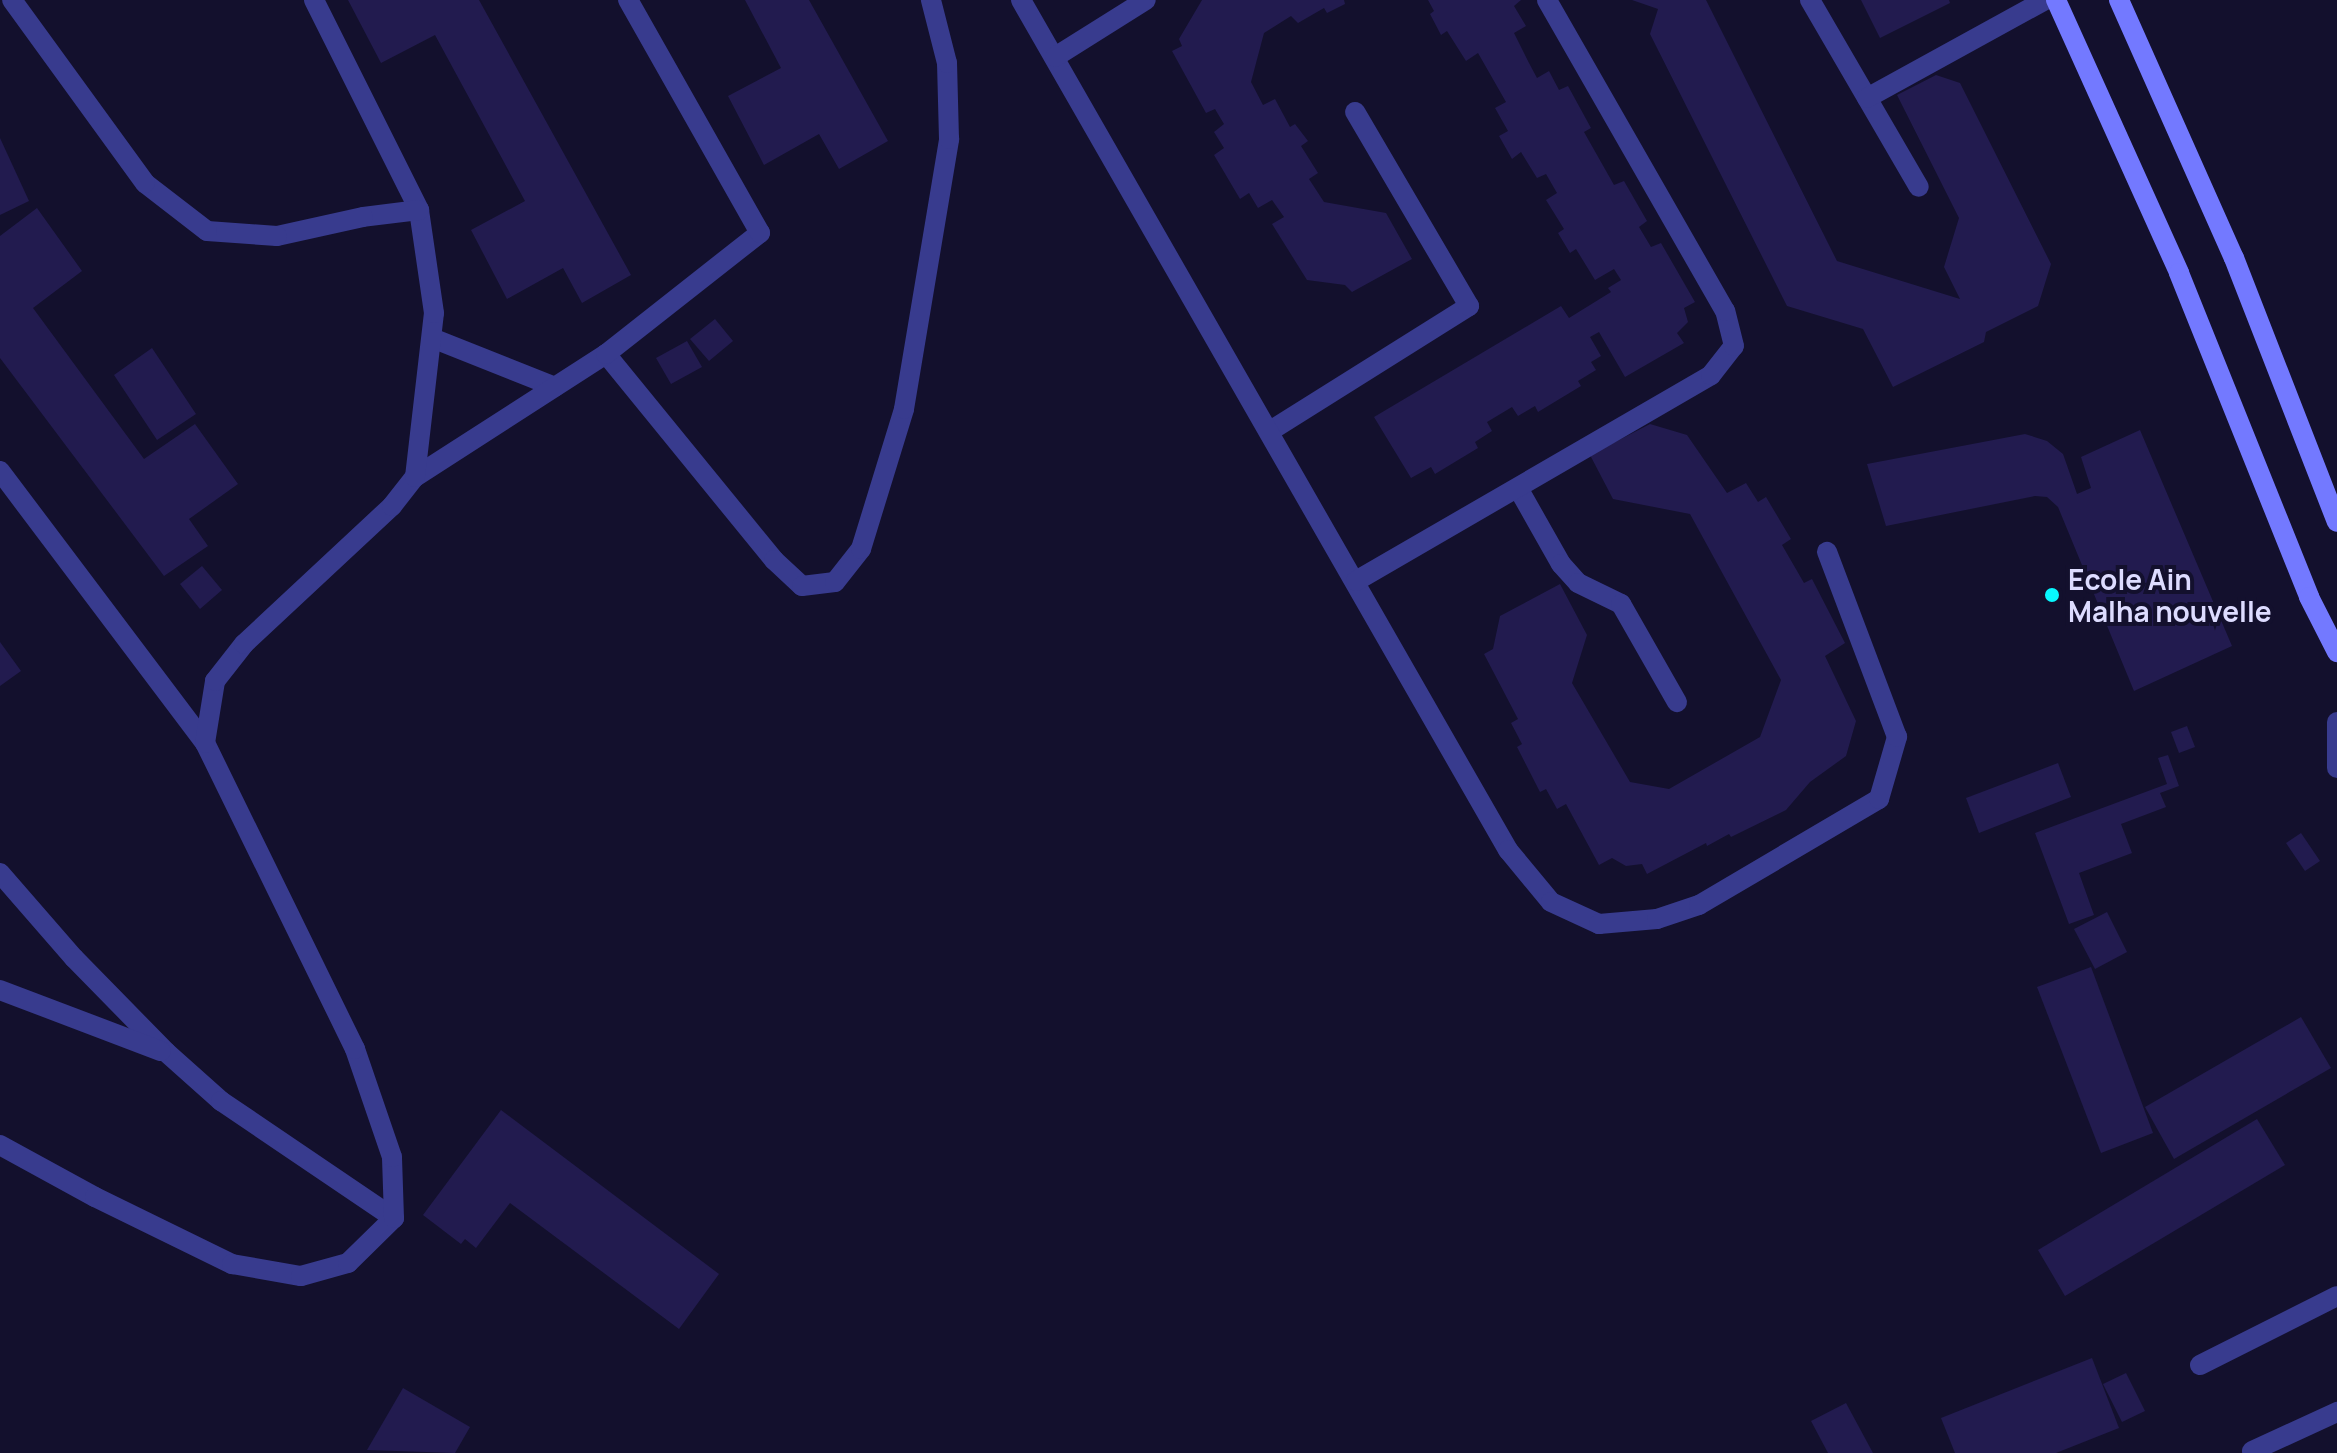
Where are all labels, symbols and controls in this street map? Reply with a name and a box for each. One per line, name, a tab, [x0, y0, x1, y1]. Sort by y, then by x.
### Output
place label: Ecole Ain Malha nouvelle	[2068, 562, 2272, 628]
marker: Ecole Ain Malha nouvelle	[2043, 586, 2061, 604]

